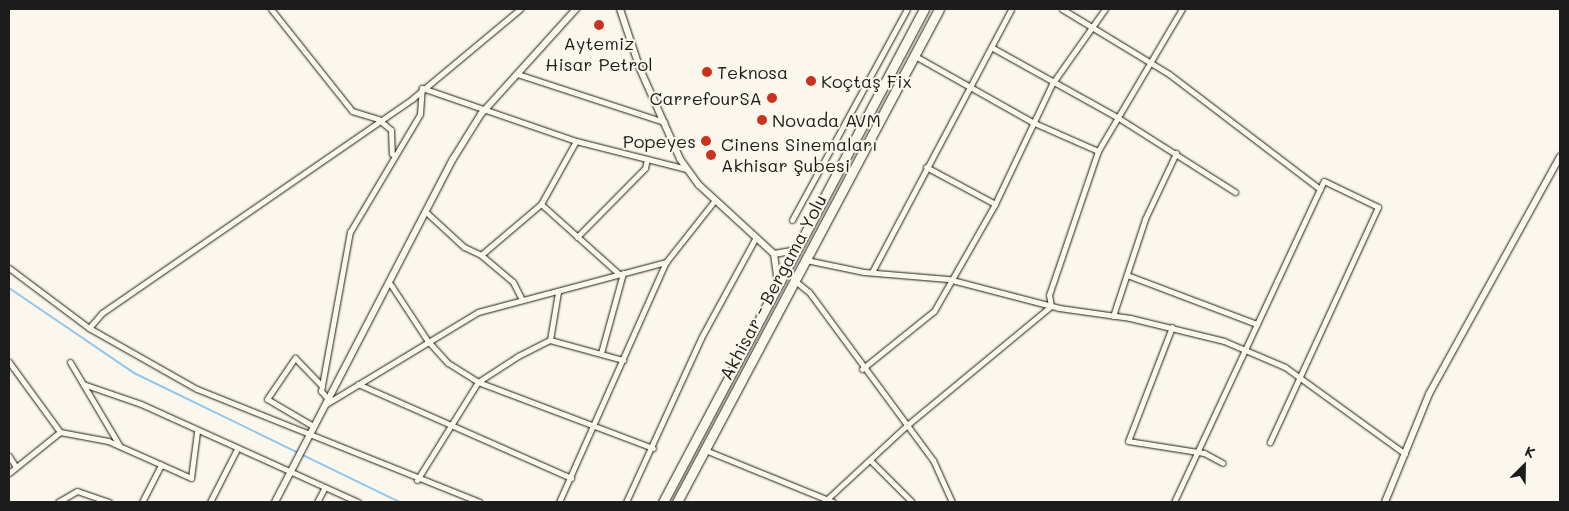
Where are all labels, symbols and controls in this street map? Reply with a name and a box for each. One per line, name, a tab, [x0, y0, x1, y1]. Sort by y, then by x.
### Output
marker: Aytemiz Hisar Petrol	[593, 19, 605, 31]
place label: Aytemiz Hisar Petrol	[545, 33, 653, 76]
place label: Teknosa	[717, 61, 788, 83]
marker: Teknosa	[701, 66, 713, 78]
place label: Koçtaş Fix	[821, 70, 912, 92]
marker: Koçtaş Fix	[805, 75, 817, 87]
place label: CarrefourSA	[650, 87, 762, 109]
marker: CarrefourSA	[766, 92, 778, 104]
place label: Novada AVM	[772, 109, 881, 131]
marker: Novada AVM	[756, 114, 768, 126]
place label: Popeyes	[623, 130, 696, 152]
place label: Cinens Sinemaları Akhisar Şubesi	[721, 134, 878, 176]
marker: Popeyes	[700, 135, 712, 147]
marker: Cinens Sinemaları Akhisar Şubesi	[705, 149, 717, 161]
street label: Akhisar - Bergama Yolu	[715, 191, 831, 383]
north arrow	[1499, 441, 1549, 491]
text: K	[1522, 441, 1538, 462]

